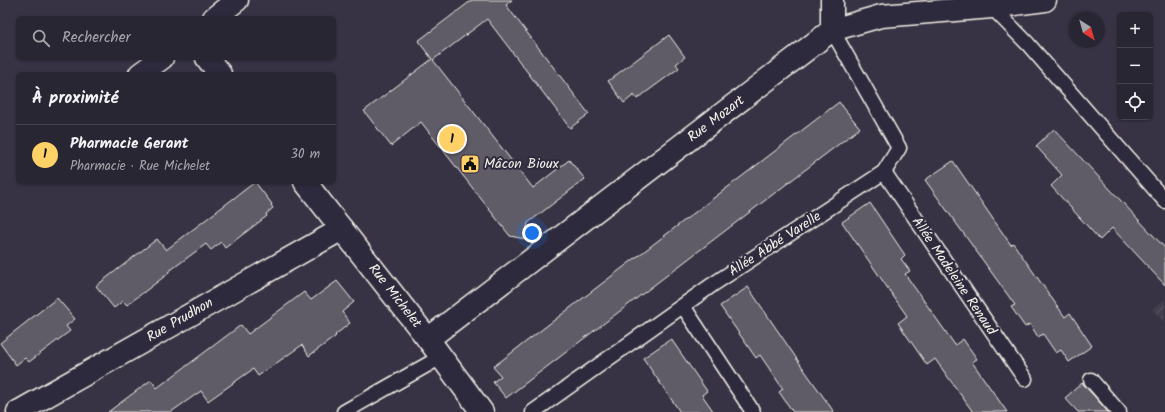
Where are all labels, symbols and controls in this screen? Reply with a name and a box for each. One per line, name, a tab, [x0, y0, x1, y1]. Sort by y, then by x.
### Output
north arrow	[1069, 12, 1105, 48]
map controls	[1117, 12, 1153, 120]
button: +	[1117, 12, 1153, 48]
search box	[16, 16, 336, 60]
text: Rechercher	[62, 26, 130, 50]
icon: search	[30, 27, 52, 49]
button: −	[1117, 48, 1153, 84]
button: locate	[1117, 84, 1153, 120]
text: À proximité	[32, 85, 119, 112]
street label: Rue Mozart	[683, 90, 750, 148]
pin: 1	[439, 124, 465, 154]
text: Pharmacie Gerant	[70, 132, 188, 156]
text: 1	[43, 144, 47, 165]
text: 30 m	[291, 144, 320, 165]
public building icon: Mâcon Bioux	[459, 153, 481, 175]
place label: Mâcon Bioux	[484, 153, 560, 175]
text: Pharmacie · Rue Michelet	[70, 156, 210, 177]
street label: Allée Abbé Varelle	[724, 205, 826, 282]
street label: Allée Madeleine Renaud	[906, 212, 1003, 341]
your location	[522, 223, 542, 243]
street label: Rue Michelet	[363, 259, 428, 333]
street label: Rue Prudhon	[142, 292, 218, 348]

